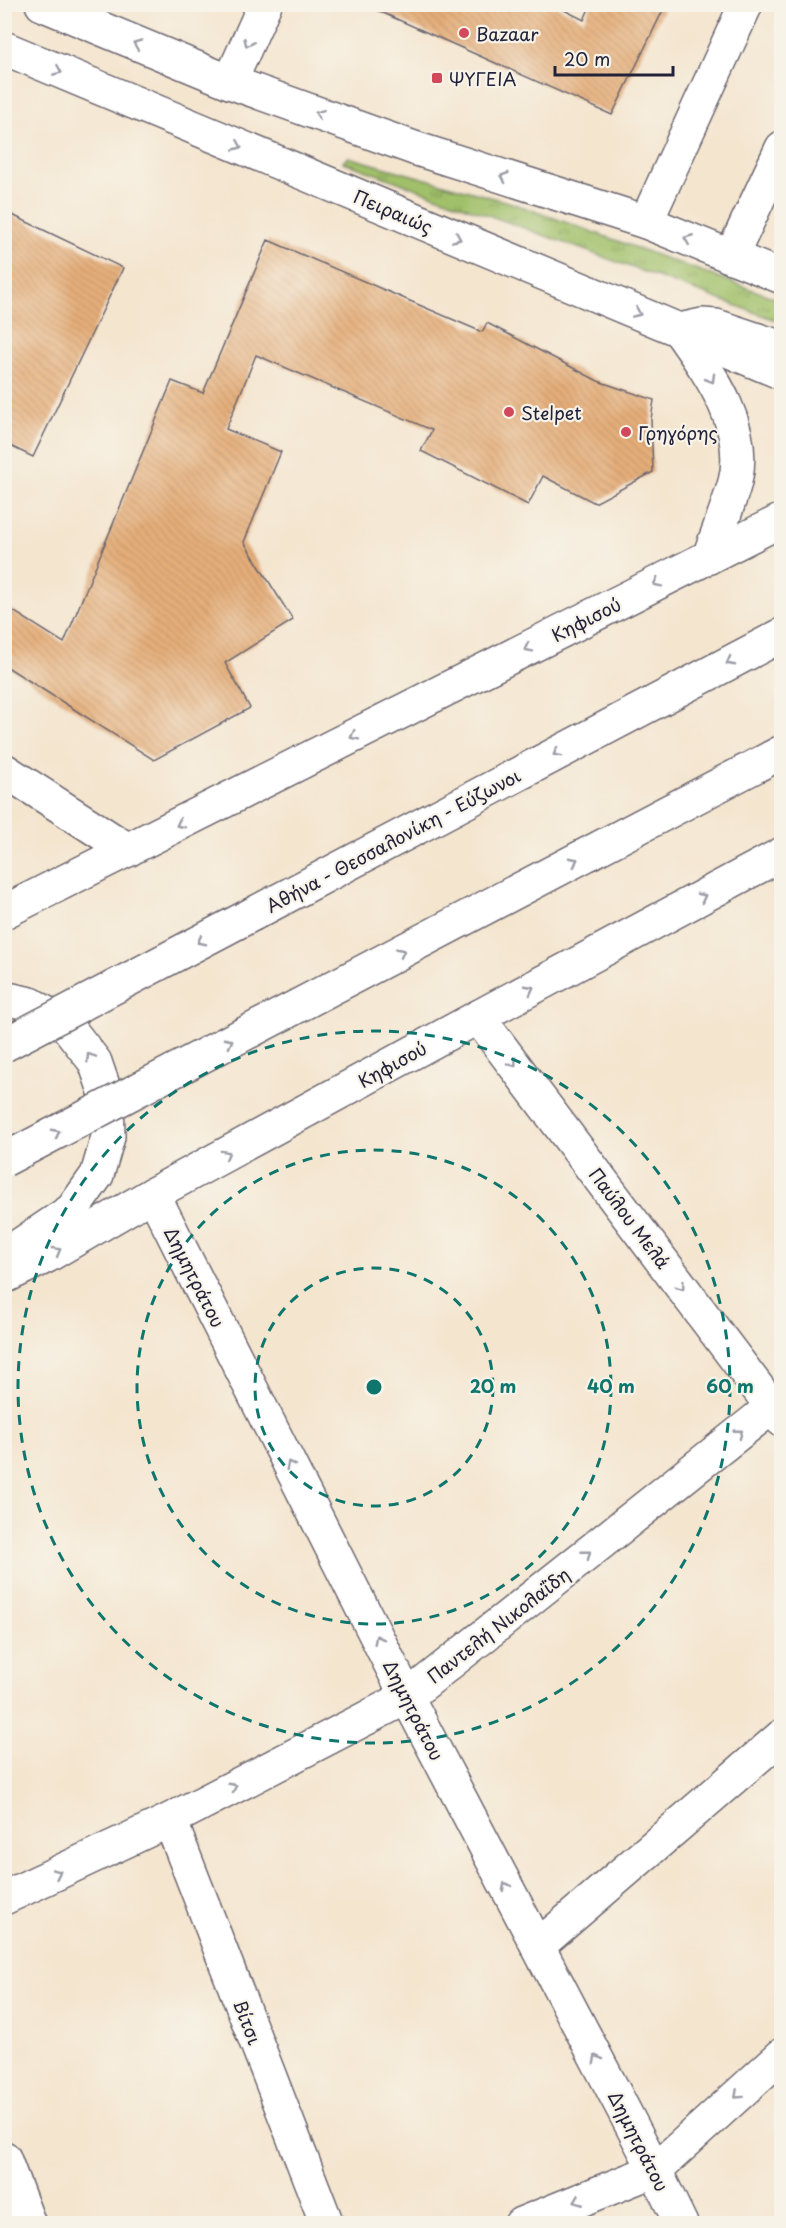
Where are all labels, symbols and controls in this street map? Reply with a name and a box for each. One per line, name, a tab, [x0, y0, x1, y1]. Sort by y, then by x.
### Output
place label: Bazaar	[476, 20, 539, 47]
marker: Bazaar	[457, 26, 471, 40]
one-way arrow	[243, 37, 255, 48]
one-way arrow	[132, 39, 143, 51]
scale bar	[555, 39, 674, 77]
text: 20 m	[564, 45, 610, 72]
one-way arrow	[52, 64, 63, 76]
place label: ΨΥΓΕΙΑ	[449, 65, 517, 92]
marker: ΨΥΓΕΙΑ	[430, 71, 444, 85]
one-way arrow	[314, 109, 325, 122]
one-way arrow	[232, 139, 243, 151]
one-way arrow	[499, 171, 510, 184]
street label: Πειραιώς	[349, 182, 437, 240]
one-way arrow	[451, 230, 462, 242]
one-way arrow	[683, 234, 694, 246]
one-way arrow	[630, 306, 641, 318]
one-way arrow	[704, 373, 715, 383]
place label: Stelpet	[521, 399, 582, 426]
marker: Stelpet	[502, 405, 516, 419]
place label: Γρηγόρης	[638, 419, 718, 446]
marker: Γρηγόρης	[619, 425, 633, 439]
one-way arrow	[653, 576, 664, 587]
street label: Κηφισού	[547, 590, 625, 648]
one-way arrow	[524, 641, 535, 652]
one-way arrow	[725, 655, 736, 666]
one-way arrow	[350, 728, 361, 740]
one-way arrow	[553, 746, 564, 757]
street label: Αθήνα - Θεσσαλονίκη - Εύζωνοι	[261, 761, 525, 919]
one-way arrow	[175, 816, 186, 828]
one-way arrow	[568, 857, 578, 868]
one-way arrow	[695, 893, 706, 904]
one-way arrow	[197, 934, 207, 945]
one-way arrow	[395, 948, 406, 959]
one-way arrow	[523, 985, 534, 996]
street label: Κηφισού	[353, 1034, 431, 1094]
one-way arrow	[223, 1038, 234, 1050]
one-way arrow	[87, 1053, 98, 1064]
one-way arrow	[506, 1057, 517, 1068]
one-way arrow	[50, 1129, 61, 1140]
one-way arrow	[220, 1150, 230, 1161]
street label: Παύλου Μελά	[583, 1162, 677, 1274]
street label: Δημητράτου	[158, 1222, 232, 1332]
one-way arrow	[50, 1246, 61, 1258]
one-way arrow	[674, 1280, 685, 1291]
text: 20 m	[470, 1372, 516, 1399]
text: 40 m	[587, 1372, 635, 1399]
text: 60 m	[706, 1372, 754, 1399]
centre of rings	[364, 1377, 384, 1397]
one-way arrow	[733, 1429, 744, 1440]
one-way arrow	[286, 1460, 297, 1471]
one-way arrow	[580, 1551, 591, 1562]
street label: Παντελή Νικολαΐδη	[421, 1561, 575, 1689]
one-way arrow	[373, 1634, 385, 1645]
street label: Δημητράτου	[377, 1655, 451, 1765]
one-way arrow	[226, 1783, 237, 1795]
one-way arrow	[51, 1868, 62, 1880]
one-way arrow	[502, 1882, 514, 1893]
street label: Βίτσι	[227, 1996, 269, 2049]
one-way arrow	[593, 2055, 604, 2065]
street label: Δημητράτου	[602, 2086, 676, 2196]
one-way arrow	[734, 2088, 745, 2099]
one-way arrow	[573, 2194, 584, 2206]

